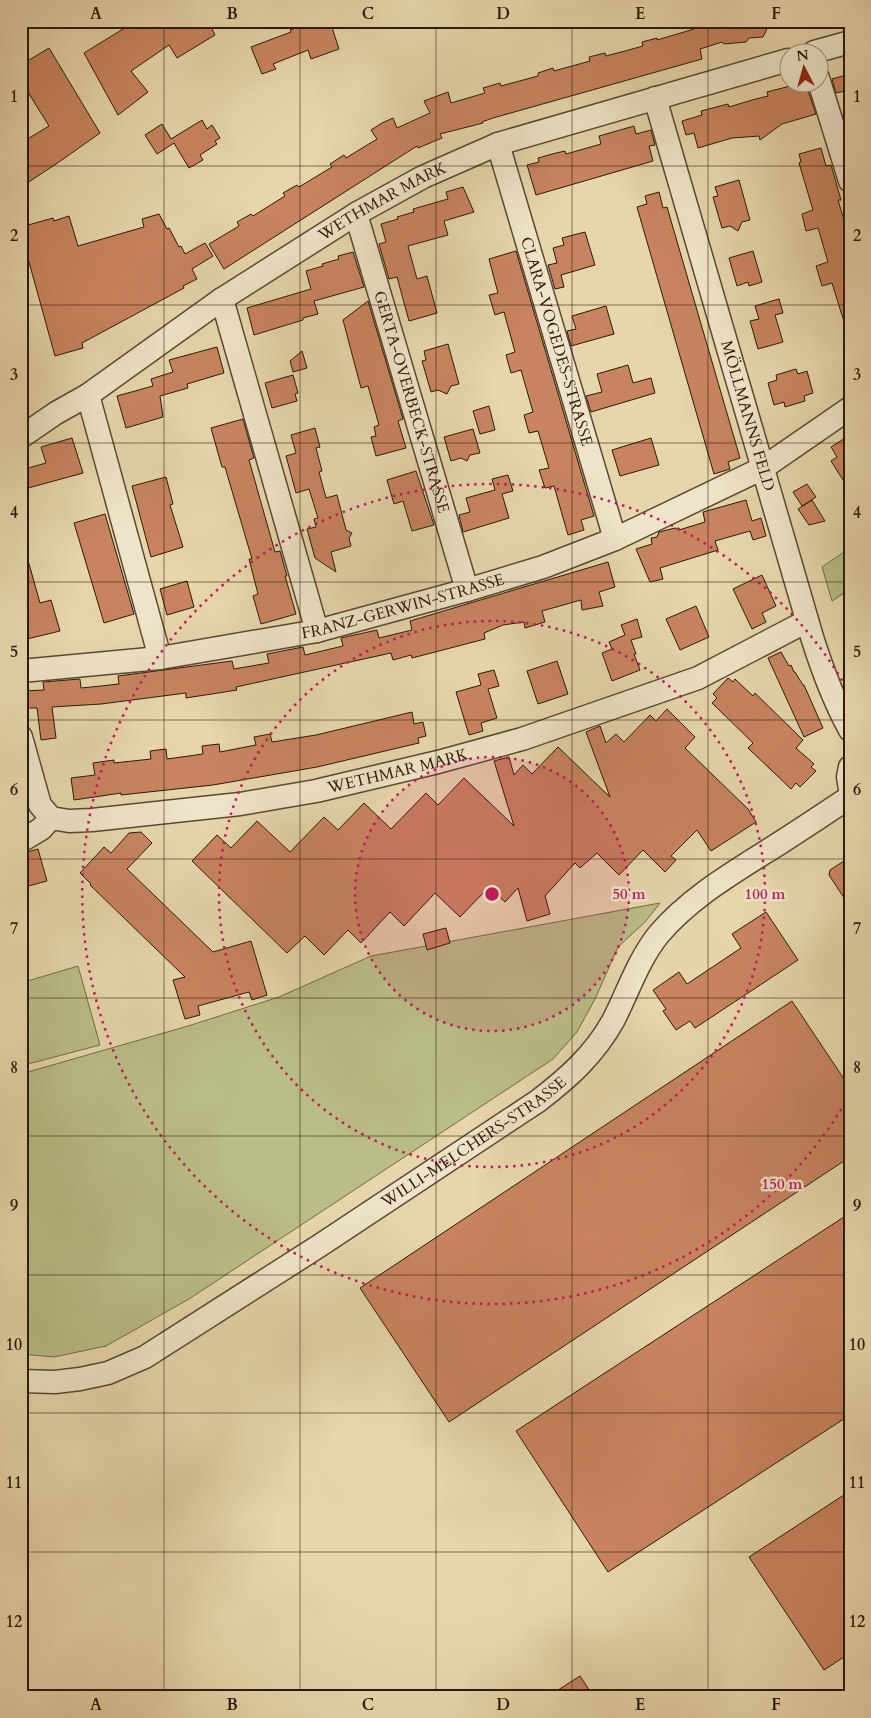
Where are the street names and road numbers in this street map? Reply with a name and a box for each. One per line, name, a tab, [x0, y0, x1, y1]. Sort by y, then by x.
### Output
street label: WETHMAR MARK	[313, 157, 450, 247]
street label: CLARA-VOGEDES-STRASSE	[515, 234, 598, 449]
street label: GERTA-OVERBECK-STRASSE	[368, 288, 455, 516]
street label: MÖLLMANNS FELD	[715, 338, 780, 494]
street label: FRANZ-GERWIN-STRASSE	[300, 568, 507, 644]
street label: WETHMAR MARK	[324, 743, 471, 799]
street label: WILLI-MELCHERS-STRASSE	[376, 1071, 571, 1213]

